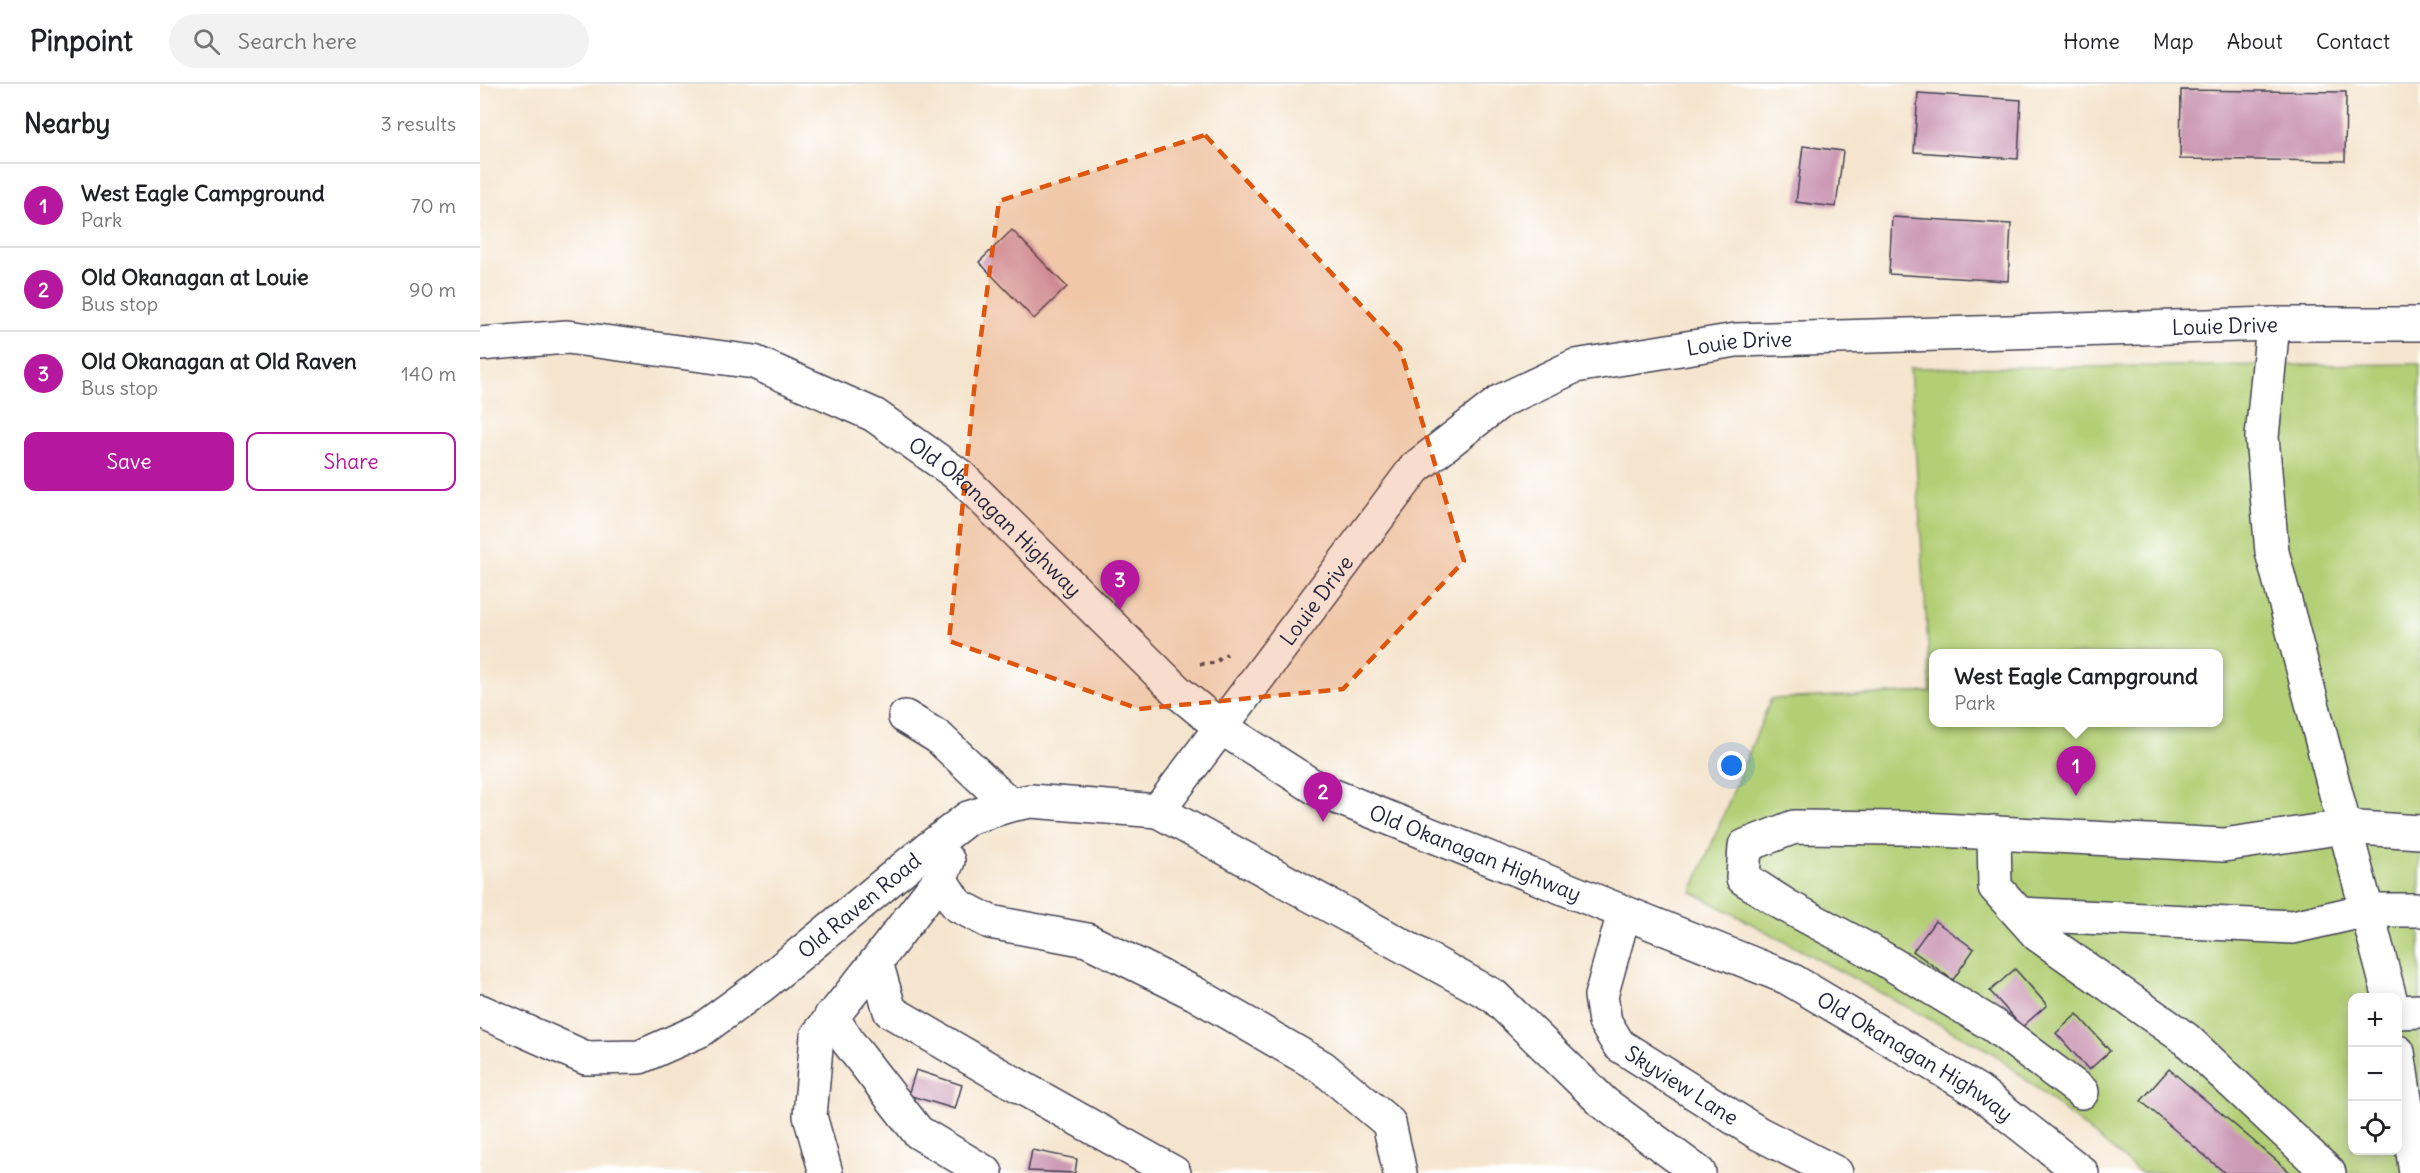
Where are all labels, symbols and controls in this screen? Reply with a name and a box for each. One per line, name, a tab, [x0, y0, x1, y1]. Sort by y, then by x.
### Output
search box	[169, 14, 589, 68]
text: Pinpoint	[30, 23, 133, 59]
icon: search	[190, 25, 223, 58]
text: Search here	[238, 27, 357, 55]
text: Home	[2063, 28, 2120, 55]
text: Map	[2153, 28, 2194, 55]
text: About	[2227, 28, 2283, 55]
text: Contact	[2316, 28, 2390, 55]
text: Nearby	[24, 107, 110, 140]
text: 3 results	[380, 111, 456, 136]
text: West Eagle Campground	[81, 179, 325, 207]
text: 1	[40, 193, 47, 218]
text: 70 m	[411, 193, 456, 218]
text: Park	[81, 207, 122, 232]
text: Old Okanagan at Louie	[81, 263, 309, 291]
text: 2	[38, 277, 49, 302]
text: 90 m	[409, 277, 456, 302]
text: Bus stop	[81, 291, 158, 316]
street label: Louie Drive	[2171, 310, 2278, 341]
street label: Louie Drive	[1684, 325, 1792, 361]
text: Old Okanagan at Old Raven	[81, 347, 357, 375]
text: 3	[38, 361, 49, 386]
text: 140 m	[401, 361, 456, 386]
text: Bus stop	[81, 375, 158, 400]
street label: Old Okanagan Highway	[904, 431, 1088, 603]
button: Save	[24, 432, 234, 491]
button: Share	[246, 432, 456, 491]
street label: Louie Drive	[1273, 550, 1359, 651]
pin: 3	[1100, 560, 1140, 610]
popup	[1929, 649, 2223, 727]
text: West Eagle Campground	[1954, 662, 2198, 690]
text: Park	[1954, 690, 1995, 715]
pin: 1	[2056, 746, 2096, 796]
your location	[1717, 751, 1746, 780]
pin: 2	[1304, 772, 1342, 822]
street label: Old Okanagan Highway	[1366, 798, 1585, 907]
street label: Old Raven Road	[792, 847, 926, 964]
street label: Old Okanagan Highway	[1812, 985, 2019, 1127]
map controls	[2348, 993, 2402, 1155]
button: +	[2348, 993, 2402, 1047]
street label: Skyview Lane	[1620, 1039, 1744, 1131]
button: −	[2348, 1047, 2402, 1101]
button: locate	[2348, 1101, 2402, 1155]

